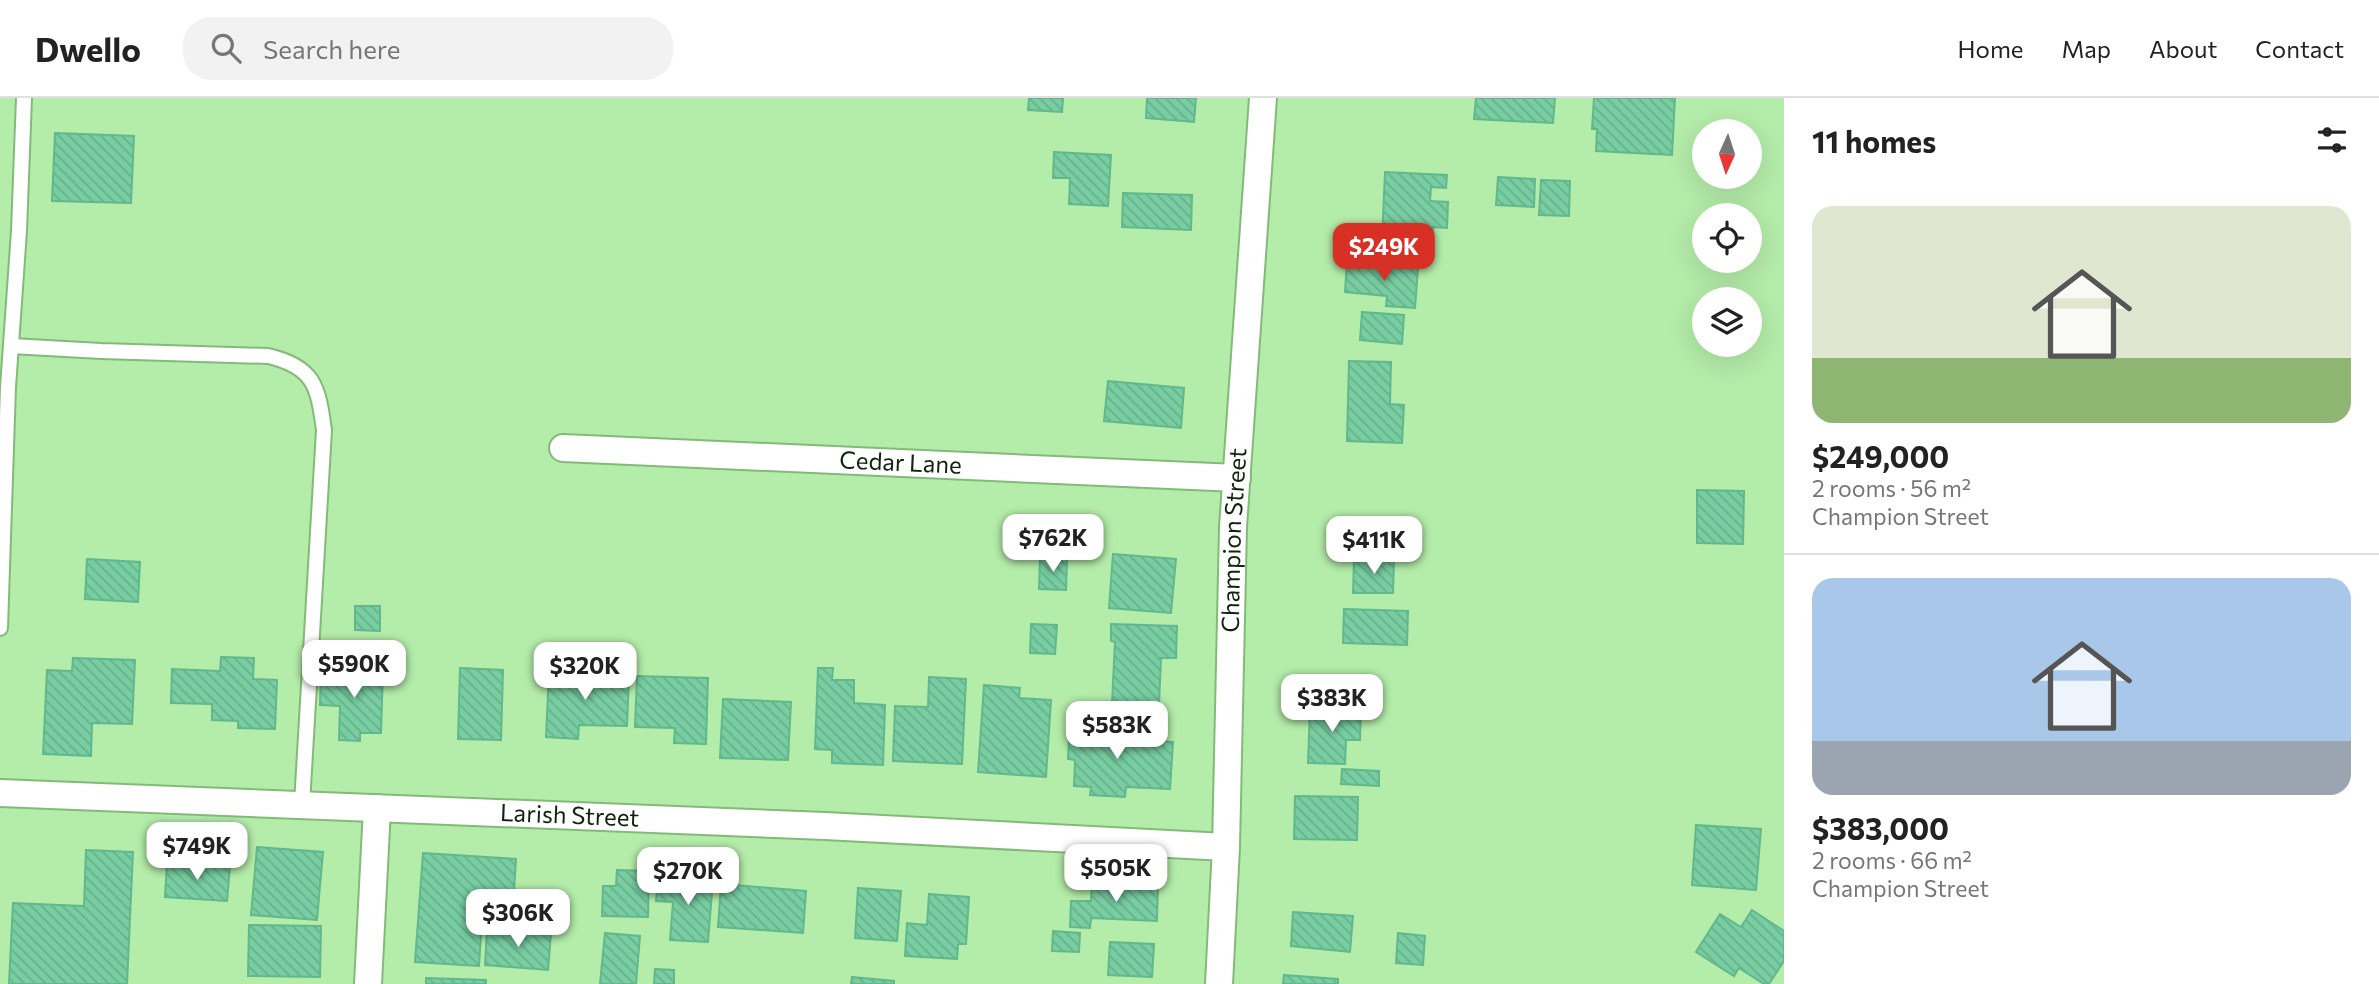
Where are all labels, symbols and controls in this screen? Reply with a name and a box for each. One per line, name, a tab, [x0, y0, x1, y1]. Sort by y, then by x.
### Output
search box	[183, 17, 673, 80]
text: Dwello	[35, 28, 141, 69]
icon: search	[207, 29, 245, 67]
text: Search here	[263, 33, 401, 64]
text: Home	[1958, 34, 2024, 63]
text: Map	[2062, 34, 2111, 63]
text: About	[2149, 34, 2217, 63]
text: Contact	[2255, 34, 2344, 63]
north arrow	[1692, 119, 1762, 189]
map controls	[1692, 119, 1762, 357]
icon: filters	[2313, 121, 2351, 159]
text: 11 homes	[1812, 122, 1936, 159]
button: locate	[1692, 203, 1762, 273]
pin: $249K	[1335, 223, 1433, 283]
text: $249K	[1349, 232, 1419, 260]
icon: home	[2019, 251, 2145, 377]
button: layers	[1692, 287, 1762, 357]
text: $249,000	[1812, 437, 1949, 474]
street label: Cedar Lane	[839, 444, 963, 479]
street label: Champion Street	[1215, 447, 1251, 633]
text: 2 rooms · 56 m²	[1812, 474, 1971, 502]
text: Champion Street	[1812, 502, 1989, 530]
pin: $762K	[1004, 514, 1102, 574]
pin: $411K	[1325, 517, 1423, 576]
text: $762K	[1019, 523, 1087, 551]
text: $411K	[1342, 525, 1406, 553]
icon: home	[2019, 623, 2145, 749]
pin: $590K	[305, 640, 403, 700]
pin: $320K	[536, 642, 634, 702]
text: $590K	[318, 649, 390, 677]
text: $320K	[550, 651, 620, 679]
pin: $383K	[1283, 674, 1381, 734]
text: $383K	[1297, 683, 1367, 711]
pin: $583K	[1068, 702, 1166, 761]
text: $583K	[1082, 710, 1152, 738]
street label: Larish Street	[499, 797, 640, 832]
text: $383,000	[1812, 809, 1949, 846]
pin: $749K	[148, 822, 246, 882]
text: $749K	[163, 831, 231, 859]
pin: $505K	[1067, 844, 1165, 904]
text: 2 rooms · 66 m²	[1812, 846, 1972, 874]
pin: $270K	[639, 848, 737, 907]
text: $505K	[1080, 853, 1152, 881]
text: $270K	[653, 856, 723, 884]
text: Champion Street	[1812, 874, 1989, 902]
pin: $306K	[469, 890, 567, 949]
text: $306K	[482, 898, 554, 926]

